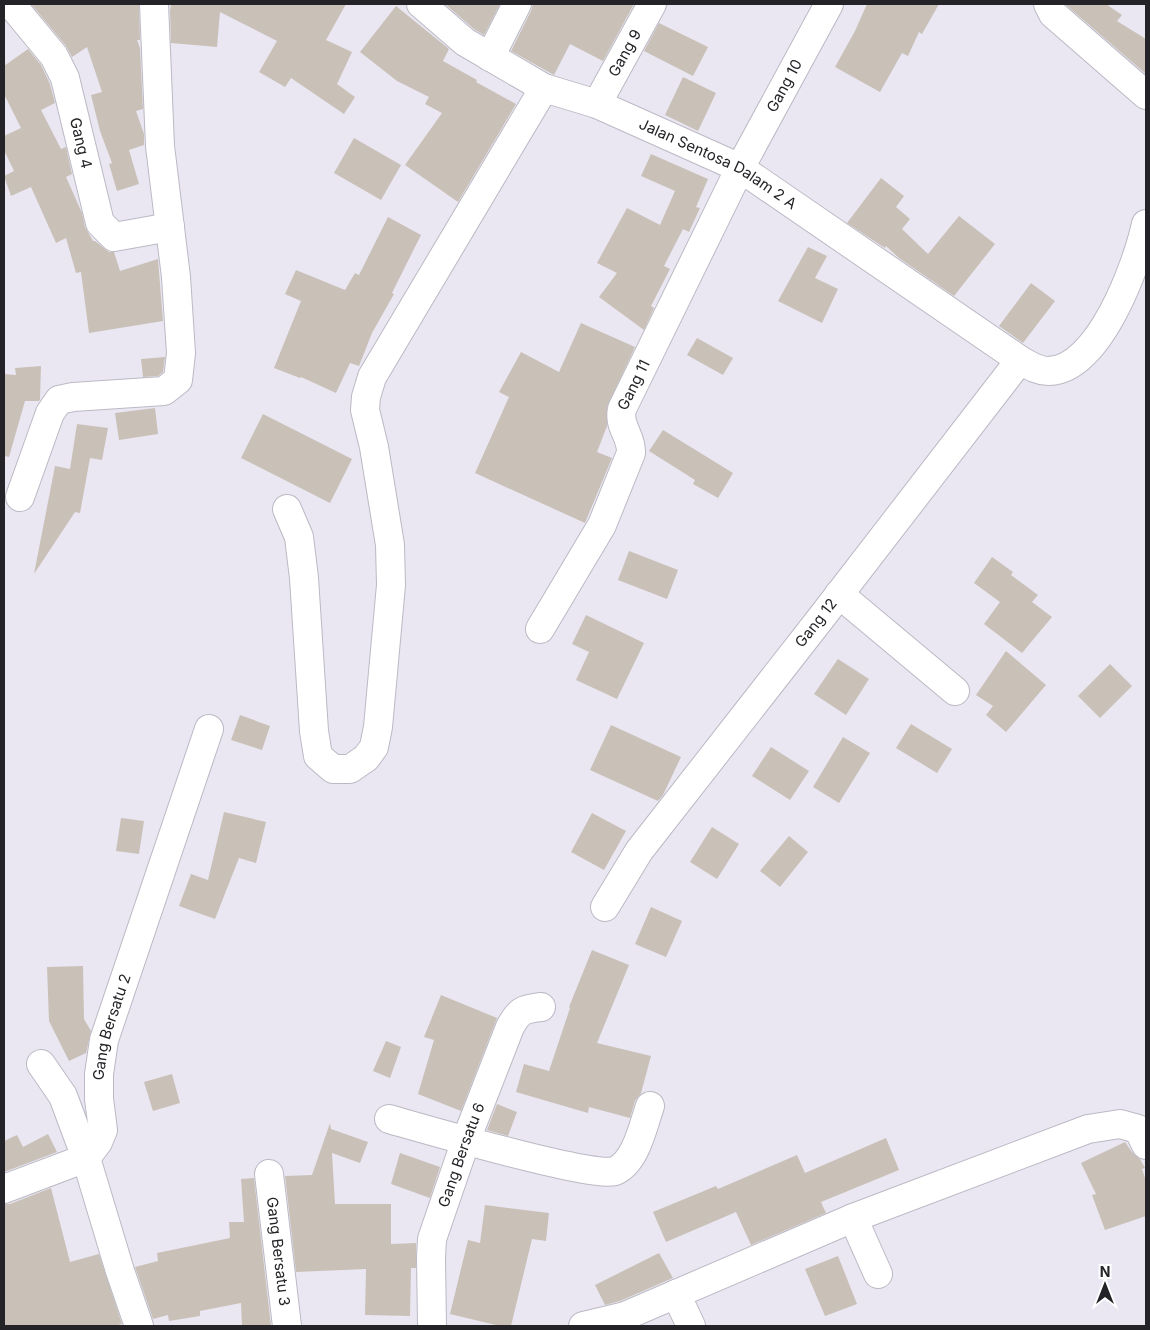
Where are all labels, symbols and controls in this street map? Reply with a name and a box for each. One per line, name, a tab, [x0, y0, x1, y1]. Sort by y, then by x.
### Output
street label: Gang 9	[604, 26, 645, 80]
street label: Gang 10	[762, 56, 806, 116]
street label: Jalan Sentosa Dalam 2 A	[636, 114, 801, 213]
street label: Gang 4	[66, 116, 96, 170]
street label: Gang 11	[613, 356, 654, 413]
street label: Gang 12	[791, 594, 841, 651]
street label: Gang Bersatu 2	[89, 971, 135, 1080]
street label: Gang Bersatu 6	[434, 1100, 489, 1210]
street label: Gang Bersatu 3	[263, 1196, 295, 1307]
north arrow	[1080, 1260, 1130, 1310]
text: N	[1100, 1263, 1110, 1280]

